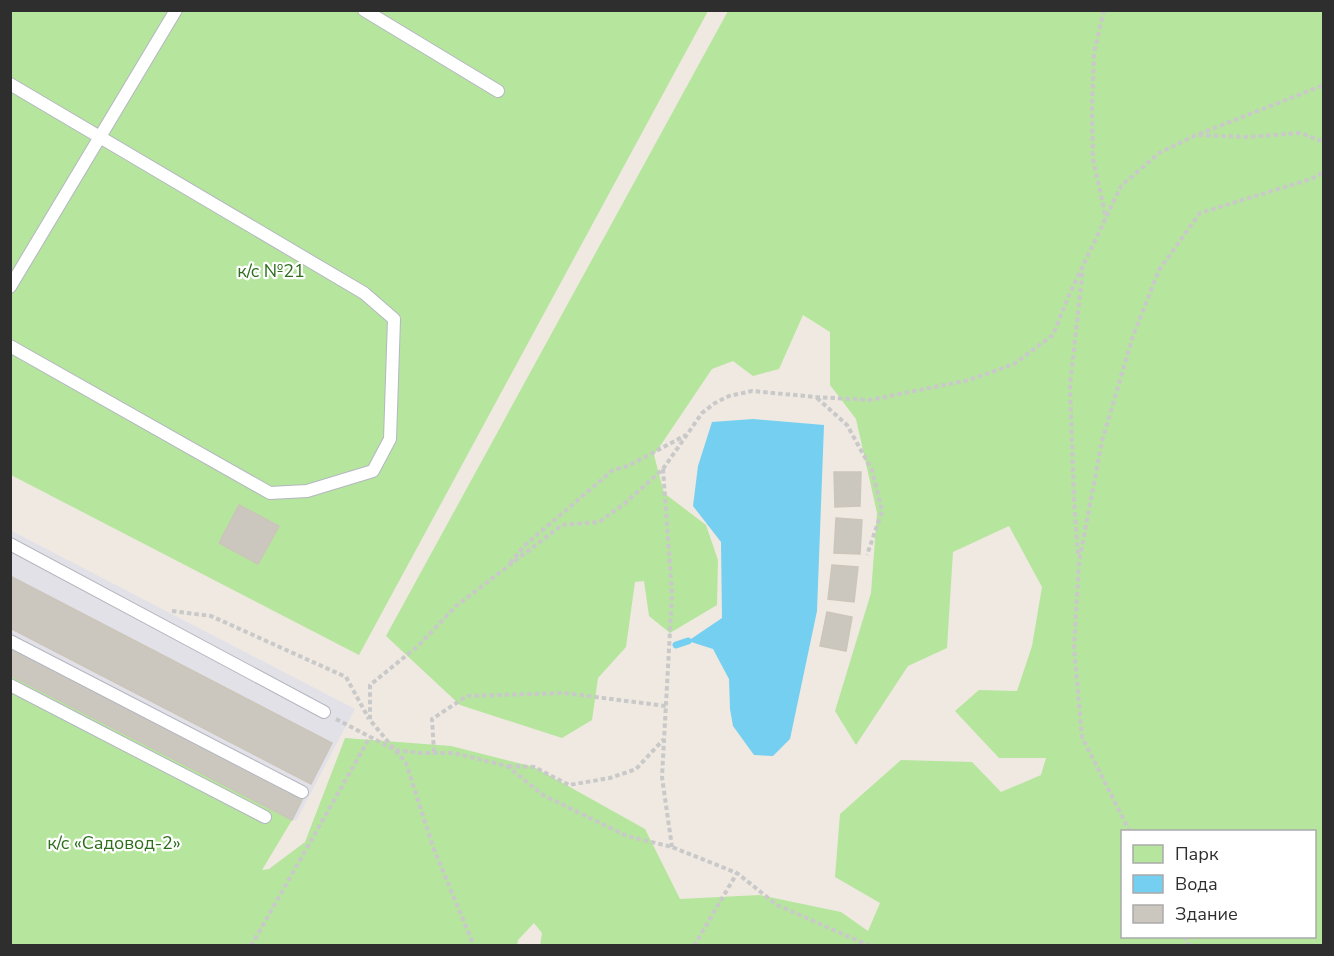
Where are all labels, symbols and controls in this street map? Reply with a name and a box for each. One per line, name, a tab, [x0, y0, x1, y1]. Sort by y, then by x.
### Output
park label: к/с №21	[237, 259, 305, 283]
legend	[1121, 830, 1316, 938]
park label: к/с «Садовод-2»	[47, 831, 181, 855]
text: Парк	[1175, 842, 1219, 866]
text: Вода	[1175, 872, 1218, 896]
text: Здание	[1175, 902, 1238, 926]

